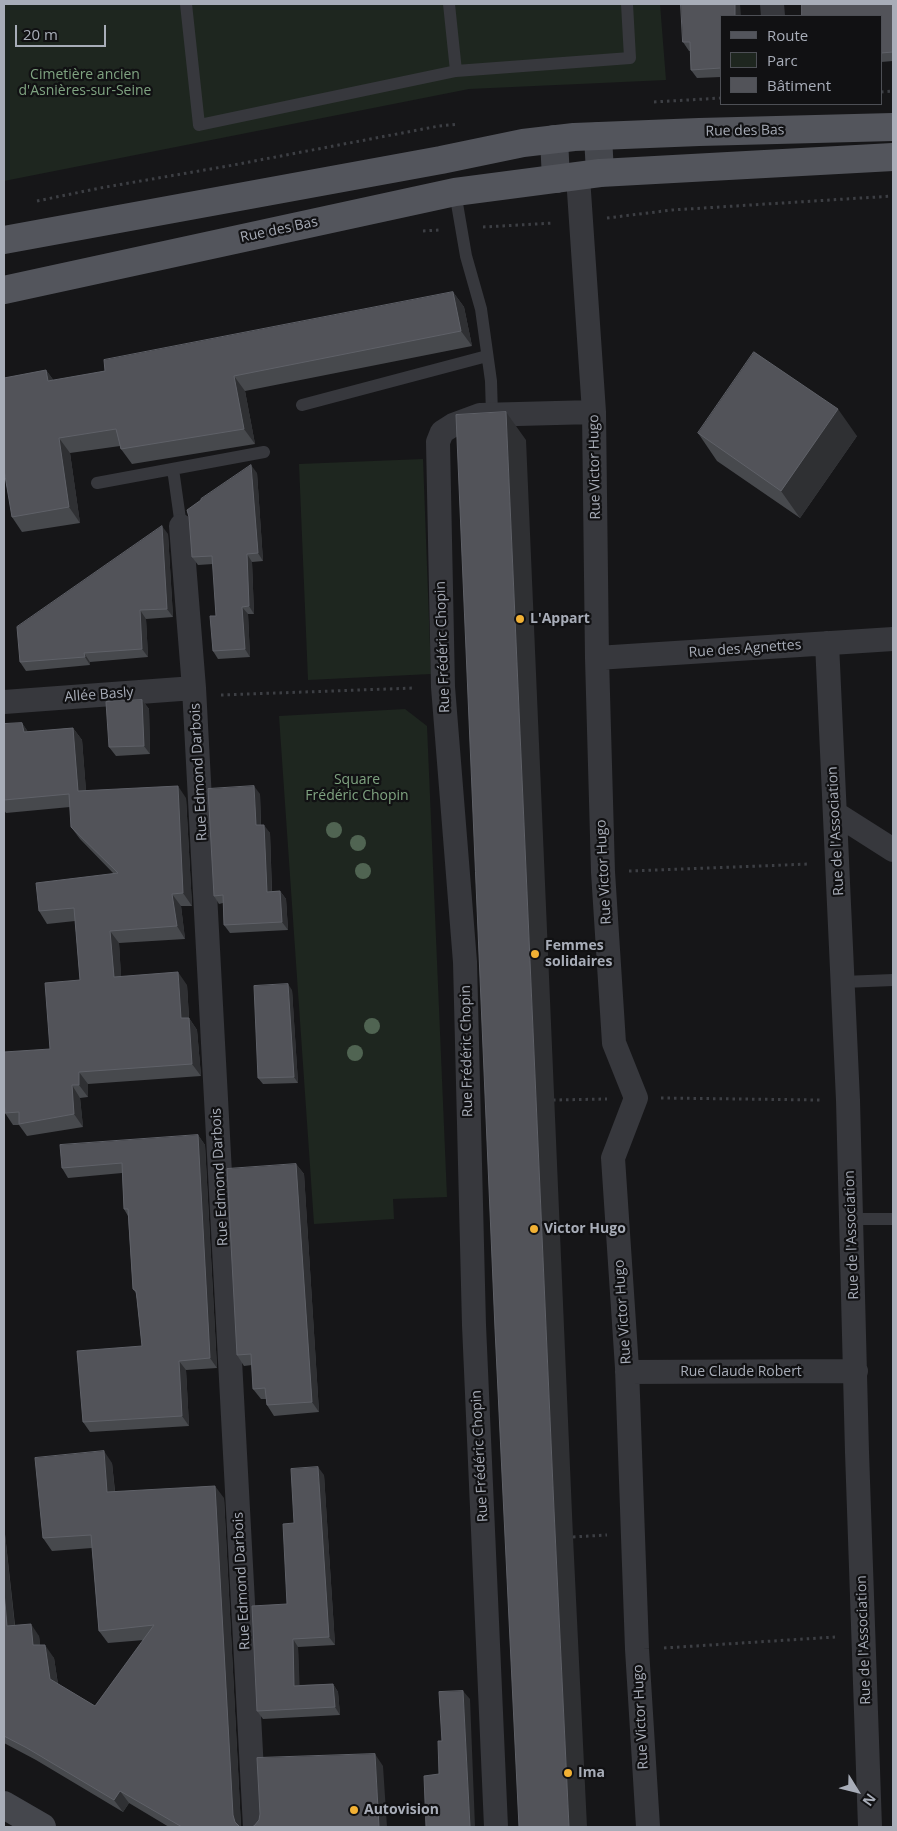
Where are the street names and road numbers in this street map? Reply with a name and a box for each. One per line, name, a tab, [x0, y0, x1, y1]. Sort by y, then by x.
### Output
street label: Rue des Bas	[705, 122, 785, 140]
street label: Rue des Bas	[239, 214, 319, 246]
street label: Rue Victor Hugo	[586, 414, 604, 520]
street label: Rue Frédéric Chopin	[432, 581, 454, 713]
street label: Rue des Agnettes	[688, 637, 802, 661]
street label: Allée Basly	[64, 684, 134, 706]
street label: Rue Edmond Darbois	[187, 703, 211, 841]
street label: Rue de l'Association	[824, 766, 848, 896]
street label: Rue Victor Hugo	[593, 819, 615, 925]
street label: Rue Frédéric Chopin	[457, 985, 477, 1117]
street label: Rue Edmond Darbois	[208, 1108, 232, 1246]
street label: Rue de l'Association	[841, 1170, 863, 1300]
street label: Rue Victor Hugo	[611, 1259, 635, 1365]
street label: Rue Claude Robert	[680, 1364, 802, 1380]
street label: Rue Frédéric Chopin	[468, 1390, 492, 1522]
street label: Rue Edmond Darbois	[230, 1512, 254, 1650]
street label: Rue de l'Association	[853, 1575, 875, 1705]
street label: Rue Victor Hugo	[630, 1664, 652, 1770]

